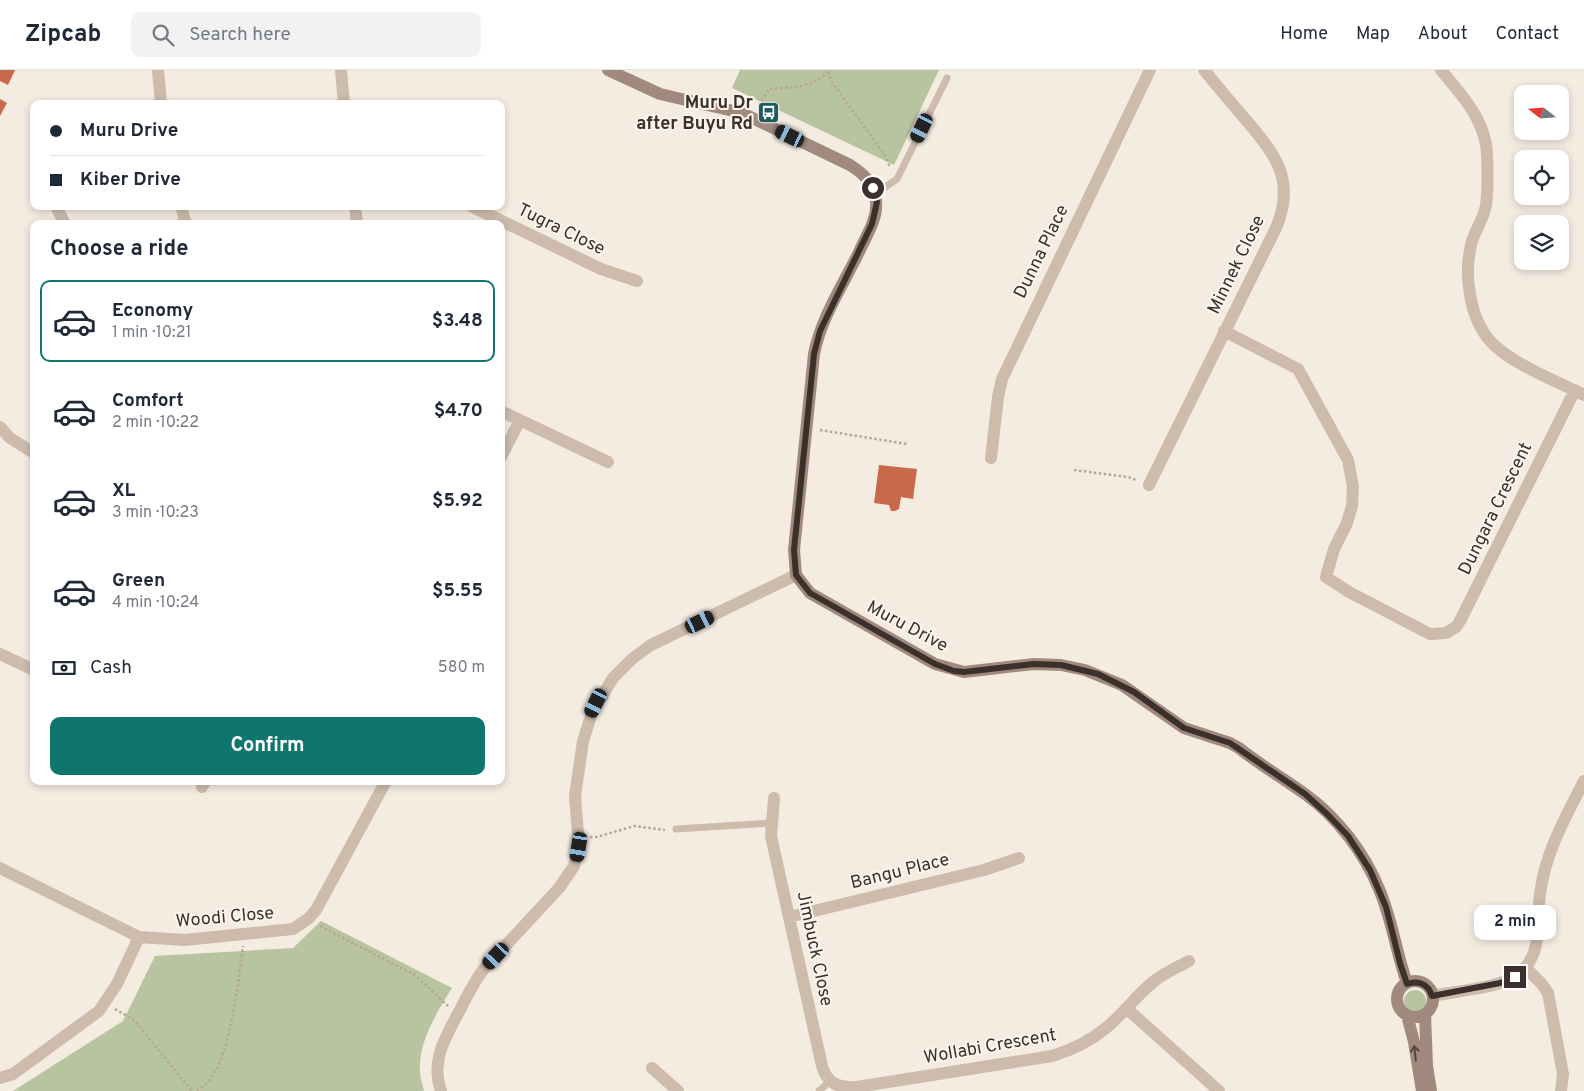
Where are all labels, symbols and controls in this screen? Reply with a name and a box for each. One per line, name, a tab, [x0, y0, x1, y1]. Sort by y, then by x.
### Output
search box	[131, 12, 481, 57]
text: Zipcab	[25, 20, 101, 50]
icon: search	[149, 21, 177, 49]
text: Search here	[189, 23, 291, 47]
text: Home	[1280, 23, 1328, 46]
text: Map	[1356, 23, 1390, 46]
text: About	[1418, 23, 1467, 46]
text: Contact	[1495, 23, 1559, 46]
north arrow	[1514, 85, 1569, 140]
map controls	[1514, 85, 1569, 270]
place label: Muru Dr after Buyu Rd	[636, 92, 753, 136]
bus stop icon: Muru Dr after Buyu Rd	[757, 101, 781, 125]
car	[908, 111, 935, 145]
text: Muru Drive	[80, 119, 178, 143]
car	[773, 123, 806, 149]
button: locate	[1514, 150, 1569, 205]
text: Kiber Drive	[80, 168, 181, 192]
route start	[862, 177, 884, 199]
street label: Tugra Close	[513, 199, 609, 261]
street label: Dunna Place	[1009, 201, 1075, 303]
street label: Minnek Close	[1203, 212, 1271, 318]
button: layers	[1514, 215, 1569, 270]
text: Choose a ride	[50, 236, 188, 263]
icon: car	[52, 299, 97, 344]
text: Economy	[112, 299, 193, 323]
text: $3.48	[432, 309, 483, 333]
text: 1 min · 10:21	[112, 323, 191, 343]
icon: car	[52, 389, 97, 434]
text: Comfort	[112, 389, 184, 413]
text: $4.70	[434, 399, 483, 423]
text: 2 min · 10:22	[112, 413, 199, 433]
street label: Dungara Crescent	[1454, 439, 1538, 579]
icon: car	[52, 479, 97, 524]
text: XL	[112, 479, 135, 503]
text: $5.92	[432, 489, 483, 513]
text: 3 min · 10:23	[112, 503, 199, 523]
icon: car	[52, 569, 97, 614]
text: Green	[112, 569, 165, 593]
text: $5.55	[432, 579, 483, 603]
text: 4 min · 10:24	[112, 593, 199, 613]
street label: Muru Drive	[863, 596, 951, 658]
car	[683, 609, 716, 635]
icon: cash	[50, 654, 78, 682]
text: Cash	[90, 656, 132, 680]
text: 580 m	[438, 658, 485, 678]
car	[582, 686, 609, 720]
button: Confirm	[50, 717, 485, 775]
car	[569, 831, 588, 863]
street label: Bangu Place	[848, 849, 952, 895]
street label: Jimbuck Close	[791, 889, 837, 1009]
street label: Woodi Close	[175, 902, 275, 934]
callout: 2 min	[1474, 904, 1556, 940]
text: 2 min	[1494, 912, 1536, 932]
car	[480, 940, 511, 972]
route end	[1504, 966, 1526, 988]
street label: Wollabi Crescent	[922, 1024, 1058, 1070]
one-way arrow	[1410, 1045, 1420, 1061]

